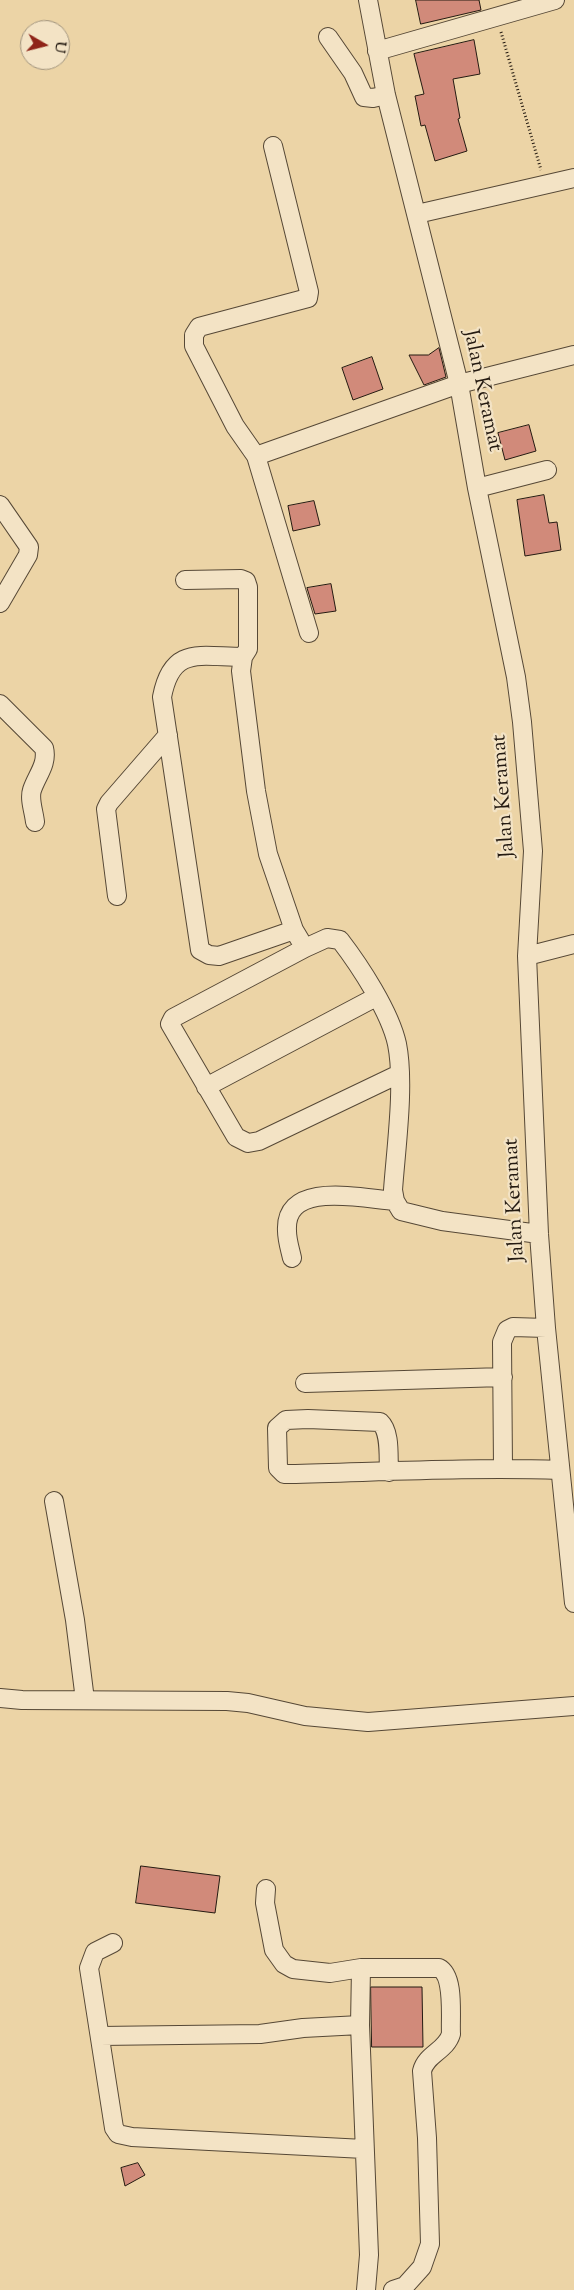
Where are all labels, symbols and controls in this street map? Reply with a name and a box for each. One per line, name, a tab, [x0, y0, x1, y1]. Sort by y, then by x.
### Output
north arrow	[20, 20, 70, 70]
text: U	[48, 40, 70, 54]
street label: Jalan Keramat	[456, 328, 506, 454]
street label: Jalan Keramat	[488, 733, 522, 859]
street label: Jalan Keramat	[500, 1138, 532, 1262]

